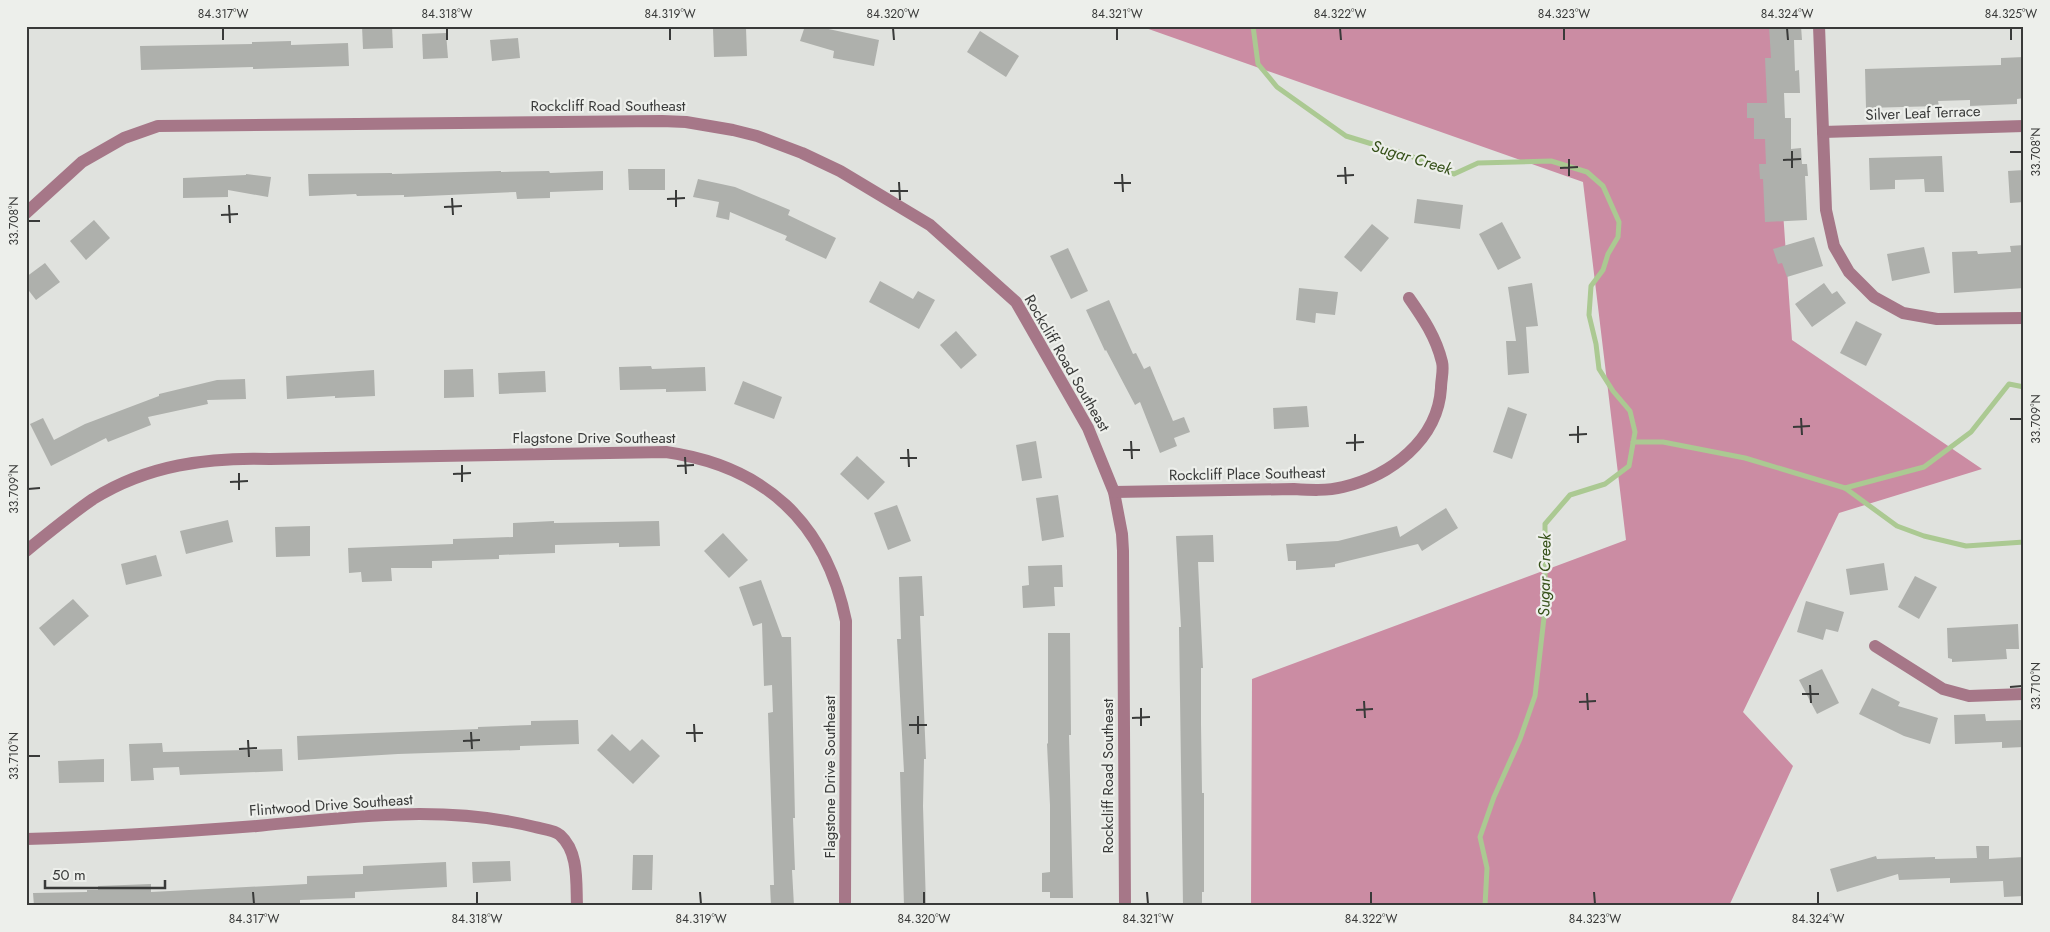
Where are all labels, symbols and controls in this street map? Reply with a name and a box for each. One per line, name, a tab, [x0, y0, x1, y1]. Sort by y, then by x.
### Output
text: 84.317°W	[198, 5, 248, 23]
text: 84.318°W	[422, 5, 473, 23]
text: 84.319°W	[644, 5, 696, 23]
text: 84.320°W	[867, 5, 920, 23]
text: 84.321°W	[1091, 5, 1143, 23]
text: 84.322°W	[1314, 5, 1366, 23]
text: 84.323°W	[1538, 5, 1590, 23]
text: 84.324°W	[1761, 5, 1813, 23]
text: 84.325°W	[1985, 5, 2037, 23]
street label: Rockcliff Road Southeast	[531, 95, 686, 117]
street label: Silver Leaf Terrace	[1865, 100, 1981, 126]
text: 33.708°N	[2027, 127, 2045, 177]
water label: Sugar Creek	[1369, 134, 1456, 181]
text: 33.708°N	[5, 196, 23, 246]
street label: Rockcliff Road Southeast	[1019, 290, 1115, 436]
text: 33.709°N	[2027, 394, 2045, 444]
street label: Flagstone Drive Southeast	[513, 427, 676, 449]
street label: Rockcliff Place Southeast	[1169, 462, 1326, 486]
text: 33.709°N	[5, 464, 23, 514]
water label: Sugar Creek	[1532, 532, 1557, 617]
text: 33.710°N	[2027, 662, 2045, 710]
street label: Flagstone Drive Southeast	[819, 695, 841, 858]
street label: Rockcliff Road Southeast	[1097, 698, 1119, 853]
text: 33.710°N	[5, 732, 23, 780]
street label: Flintwood Drive Southeast	[248, 788, 414, 822]
scale bar	[45, 857, 165, 889]
text: 50 m	[52, 864, 86, 886]
text: 84.317°W	[229, 910, 279, 928]
text: 84.318°W	[452, 910, 503, 928]
text: 84.319°W	[675, 910, 727, 928]
text: 84.320°W	[898, 910, 951, 928]
text: 84.321°W	[1122, 910, 1174, 928]
text: 84.322°W	[1345, 910, 1397, 928]
text: 84.323°W	[1569, 910, 1621, 928]
text: 84.324°W	[1792, 910, 1844, 928]

